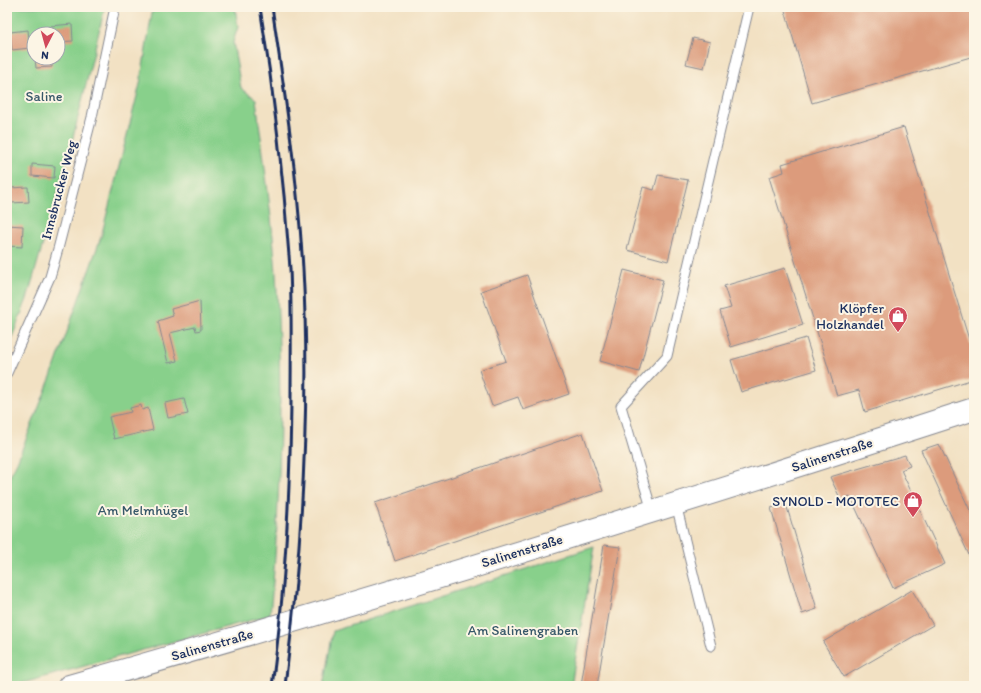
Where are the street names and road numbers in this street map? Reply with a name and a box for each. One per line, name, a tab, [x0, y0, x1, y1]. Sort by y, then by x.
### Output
street label: Innsbrucker Weg	[38, 138, 81, 241]
street label: Salinenstraße	[789, 434, 875, 476]
street label: Salinenstraße	[479, 530, 565, 571]
street label: Salinenstraße	[169, 625, 255, 665]

